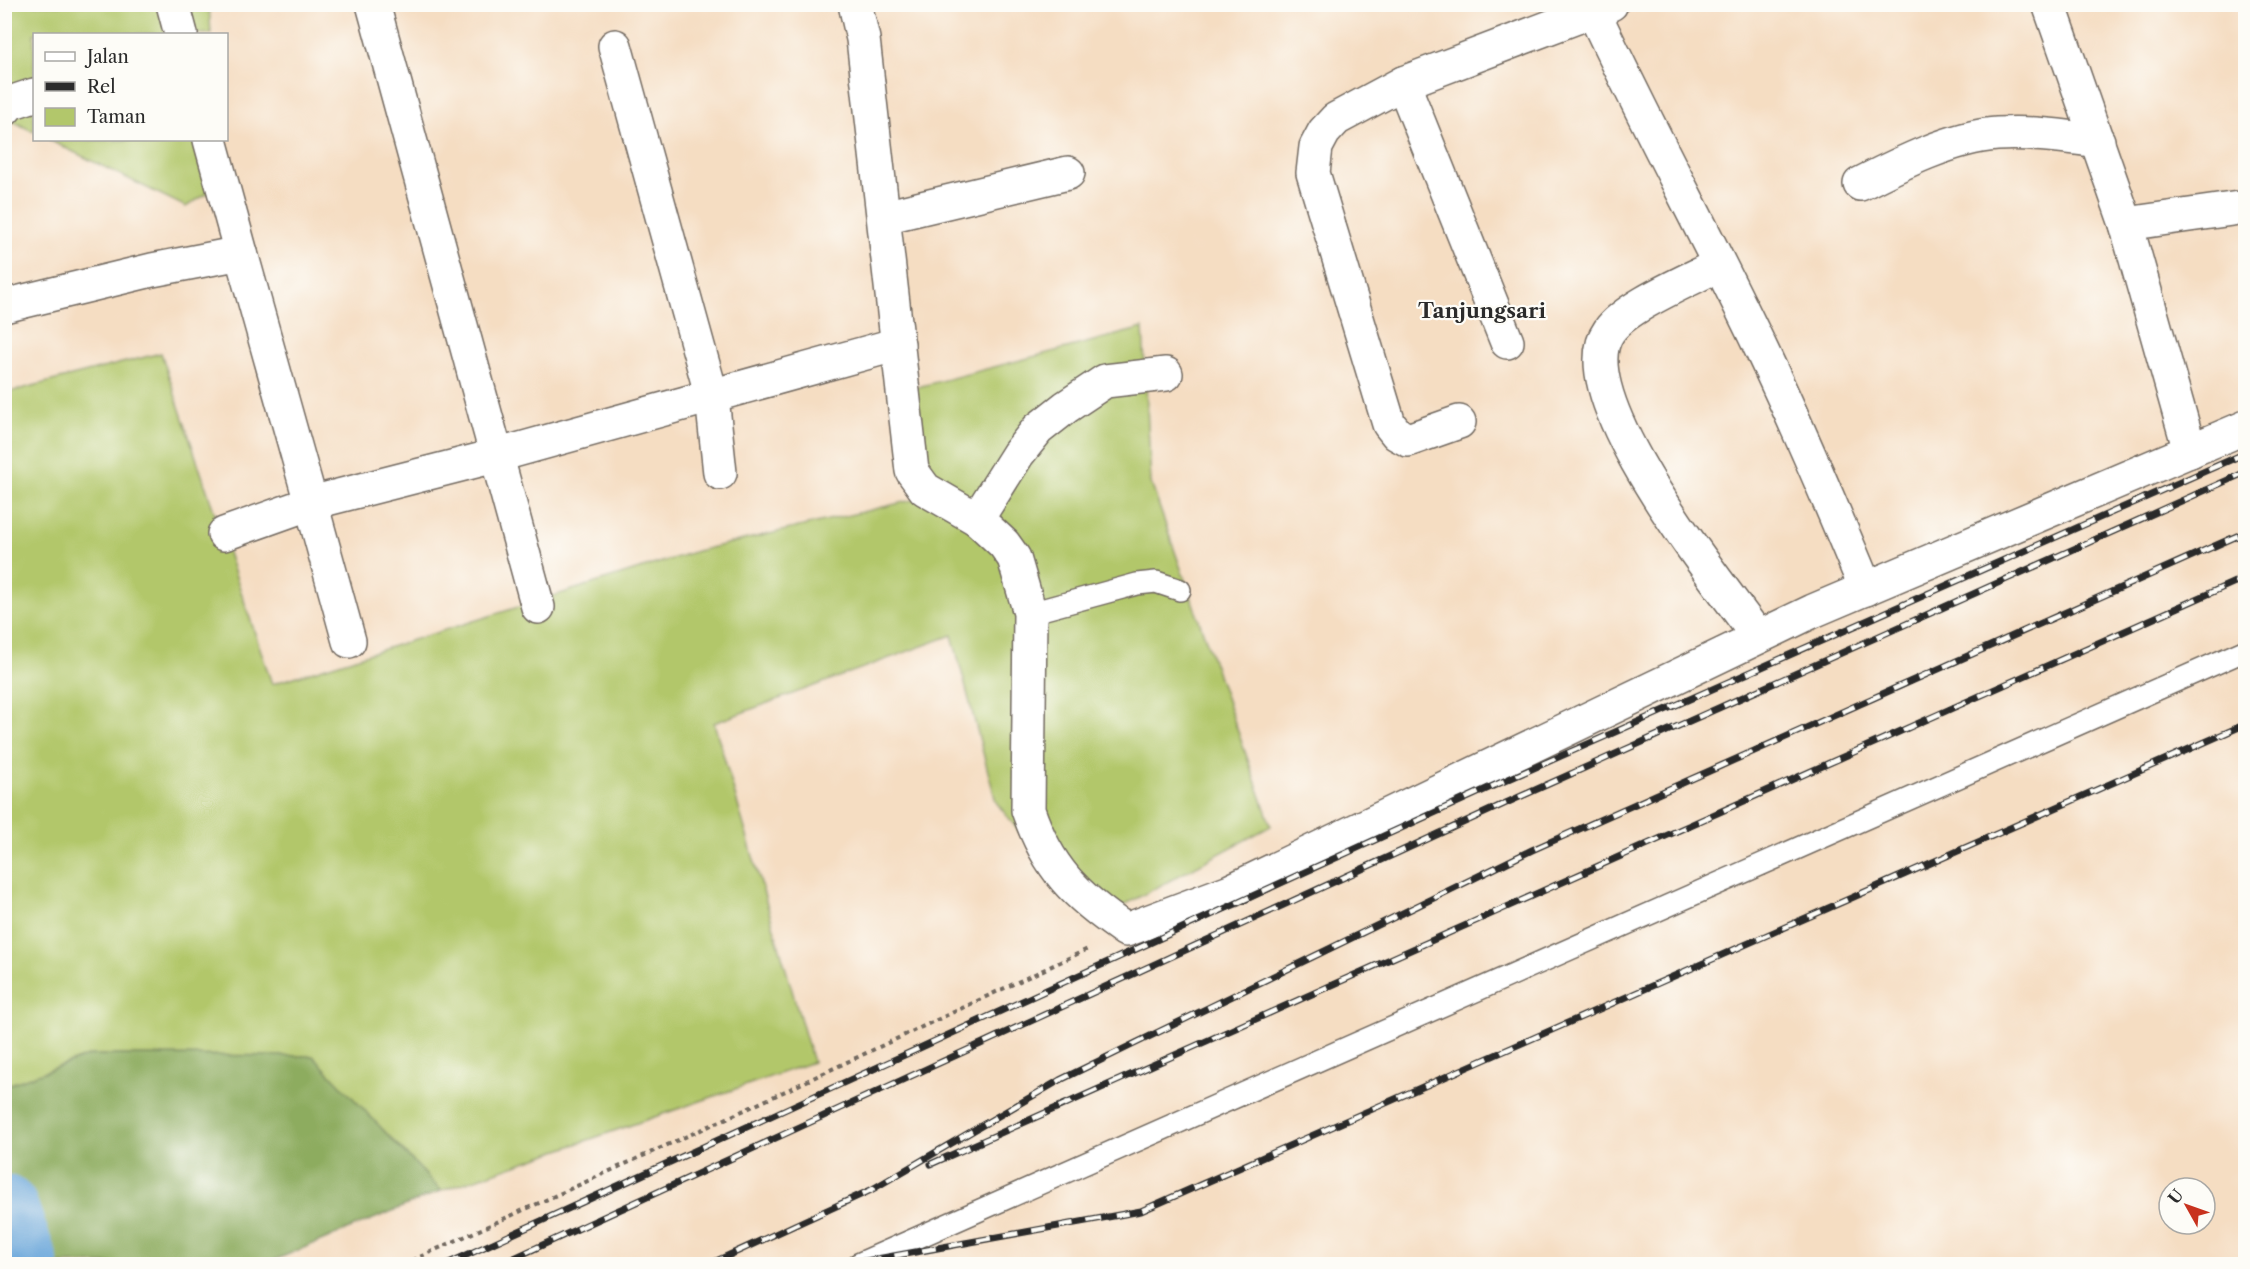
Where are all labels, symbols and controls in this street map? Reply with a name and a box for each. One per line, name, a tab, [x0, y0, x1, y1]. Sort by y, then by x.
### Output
legend	[33, 33, 228, 141]
text: Jalan	[84, 46, 129, 68]
text: Rel	[87, 76, 116, 98]
text: Taman	[87, 106, 146, 128]
district label: Tanjungsari	[1418, 298, 1546, 323]
north arrow	[2157, 1176, 2217, 1236]
text: U	[2164, 1185, 2187, 1208]

